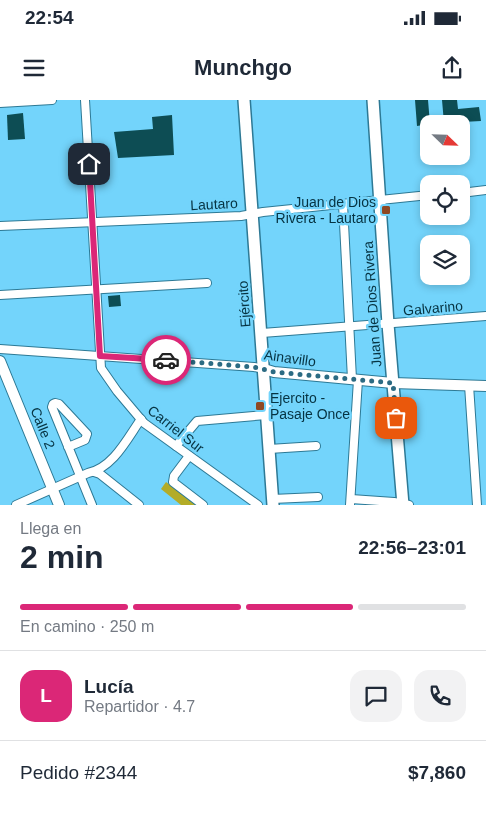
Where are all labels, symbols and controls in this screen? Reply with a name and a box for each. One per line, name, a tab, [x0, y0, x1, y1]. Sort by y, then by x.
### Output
text: 22:54	[25, 7, 74, 28]
icon: menu	[20, 54, 48, 82]
icon: share	[438, 54, 466, 82]
text: Munchgo	[194, 55, 292, 80]
north arrow	[420, 115, 470, 165]
map controls	[420, 115, 470, 285]
pin	[68, 143, 110, 185]
icon: home	[75, 150, 103, 178]
button: locate	[420, 175, 470, 225]
place label: Juan de Dios Rivera - Lautaro	[276, 194, 376, 226]
street label: Lautaro	[190, 195, 238, 213]
marker: Juan de Dios Rivera - Lautaro	[380, 204, 392, 216]
button: layers	[420, 235, 470, 285]
street label: Juan de Dios Rivera	[360, 240, 384, 367]
street label: Ejército	[234, 280, 254, 328]
street label: Galvarino	[402, 297, 464, 319]
courier	[141, 335, 191, 385]
icon: car	[152, 346, 180, 374]
street label: Ainavillo	[263, 346, 317, 370]
place label: Ejercito - Pasaje Once	[270, 390, 350, 422]
pin	[375, 397, 417, 439]
marker: Ejercito - Pasaje Once	[254, 400, 266, 412]
street label: Carriel Sur	[145, 402, 208, 456]
icon: bag	[382, 404, 410, 432]
street label: Calle 2	[27, 405, 59, 451]
text: Llega en	[20, 520, 81, 537]
text: 22:56–23:01	[358, 537, 466, 558]
text: 2 min	[20, 539, 104, 575]
text: En camino · 250 m	[20, 618, 154, 635]
button: chat	[350, 670, 402, 722]
button: phone	[414, 670, 466, 722]
text: Lucía	[84, 676, 134, 697]
text: L	[40, 685, 52, 706]
text: Repartidor · 4.7	[84, 698, 195, 715]
text: Pedido #2344	[20, 762, 137, 783]
text: $7,860	[408, 762, 466, 783]

